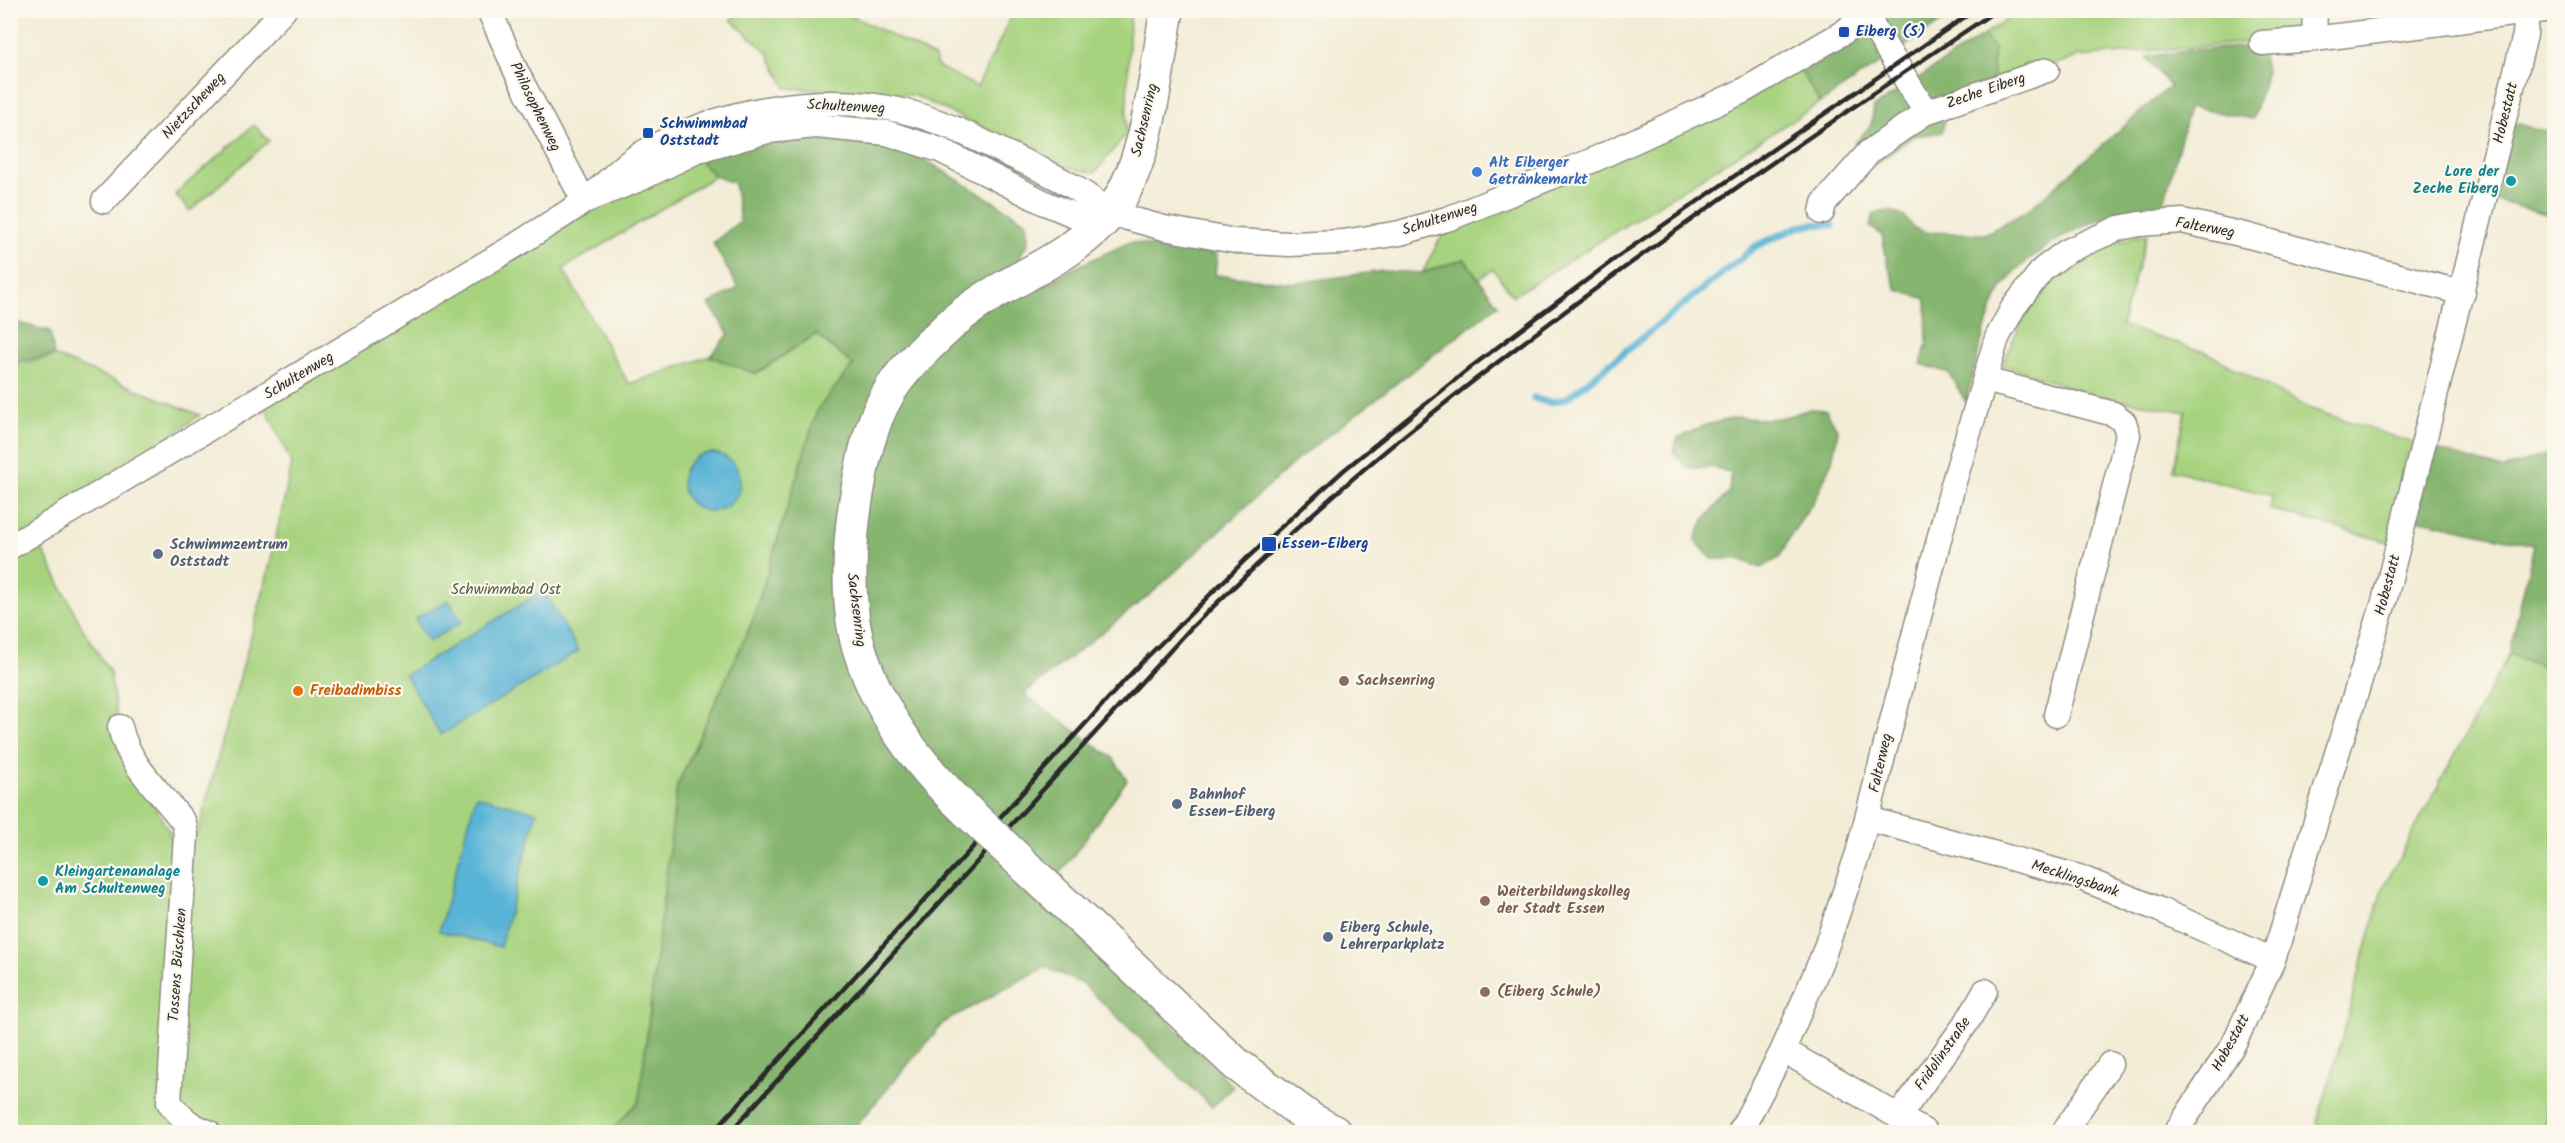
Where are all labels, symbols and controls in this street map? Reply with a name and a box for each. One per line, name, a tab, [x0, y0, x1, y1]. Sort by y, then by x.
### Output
place label: Eiberg (S)	[1856, 20, 1926, 44]
marker: Eiberg (S)	[1837, 25, 1851, 39]
street label: Philosophenweg	[503, 58, 567, 156]
street label: Zeche Eiberg	[1943, 66, 2029, 116]
street label: Nietzscheweg	[156, 67, 232, 145]
street label: Hobestatt	[2487, 80, 2525, 146]
street label: Sachsenring	[1125, 81, 1165, 159]
street label: Schultenweg	[806, 93, 886, 121]
place label: Schwimmbad Oststadt	[660, 112, 748, 153]
marker: Schwimmbad Oststadt	[641, 126, 655, 140]
place label: Alt Eiberger Getränkemarkt	[1489, 151, 1588, 192]
place label: Lore der Zeche Eiberg	[2412, 160, 2500, 201]
marker: Alt Eiberger Getränkemarkt	[1470, 165, 1484, 179]
marker: Lore der Zeche Eiberg	[2504, 174, 2518, 188]
street label: Schultenweg	[1399, 196, 1481, 242]
street label: Falterweg	[2173, 211, 2237, 245]
street label: Schultenweg	[259, 346, 339, 406]
place label: Essen-Eiberg	[1282, 532, 1369, 556]
place label: Schwimmzentrum Oststadt	[170, 533, 288, 574]
marker: Essen-Eiberg	[1260, 535, 1278, 553]
marker: Schwimmzentrum Oststadt	[151, 547, 165, 561]
street label: Hobestatt	[2368, 552, 2408, 618]
street label: Sachsenring	[840, 572, 872, 648]
park label: Schwimmbad Ost	[451, 578, 561, 602]
place label: Sachsenring	[1356, 669, 1435, 693]
marker: Sachsenring	[1337, 674, 1351, 688]
place label: Freibadimbiss	[310, 679, 402, 703]
marker: Freibadimbiss	[291, 684, 305, 698]
street label: Falterweg	[1863, 731, 1899, 795]
place label: Bahnhof Essen-Eiberg	[1189, 783, 1276, 824]
marker: Bahnhof Essen-Eiberg	[1170, 797, 1184, 811]
street label: Mecklingsbank	[2028, 854, 2123, 905]
place label: Kleingartenanalage Am Schultenweg	[55, 860, 181, 901]
marker: Kleingartenanalage Am Schultenweg	[36, 874, 50, 888]
place label: Weiterbildungskolleg der Stadt Essen	[1497, 880, 1631, 921]
marker: Weiterbildungskolleg der Stadt Essen	[1478, 894, 1492, 908]
street label: Tossens Büschken	[162, 907, 194, 1023]
place label: Eiberg Schule, Lehrerparkplatz	[1340, 916, 1444, 957]
marker: Eiberg Schule, Lehrerparkplatz	[1321, 930, 1335, 944]
place label: (Eiberg Schule)	[1497, 980, 1601, 1004]
marker: (Eiberg Schule)	[1478, 985, 1492, 999]
street label: Hobestatt	[2205, 1010, 2257, 1076]
street label: Fridolinstraße	[1909, 1012, 1978, 1096]

